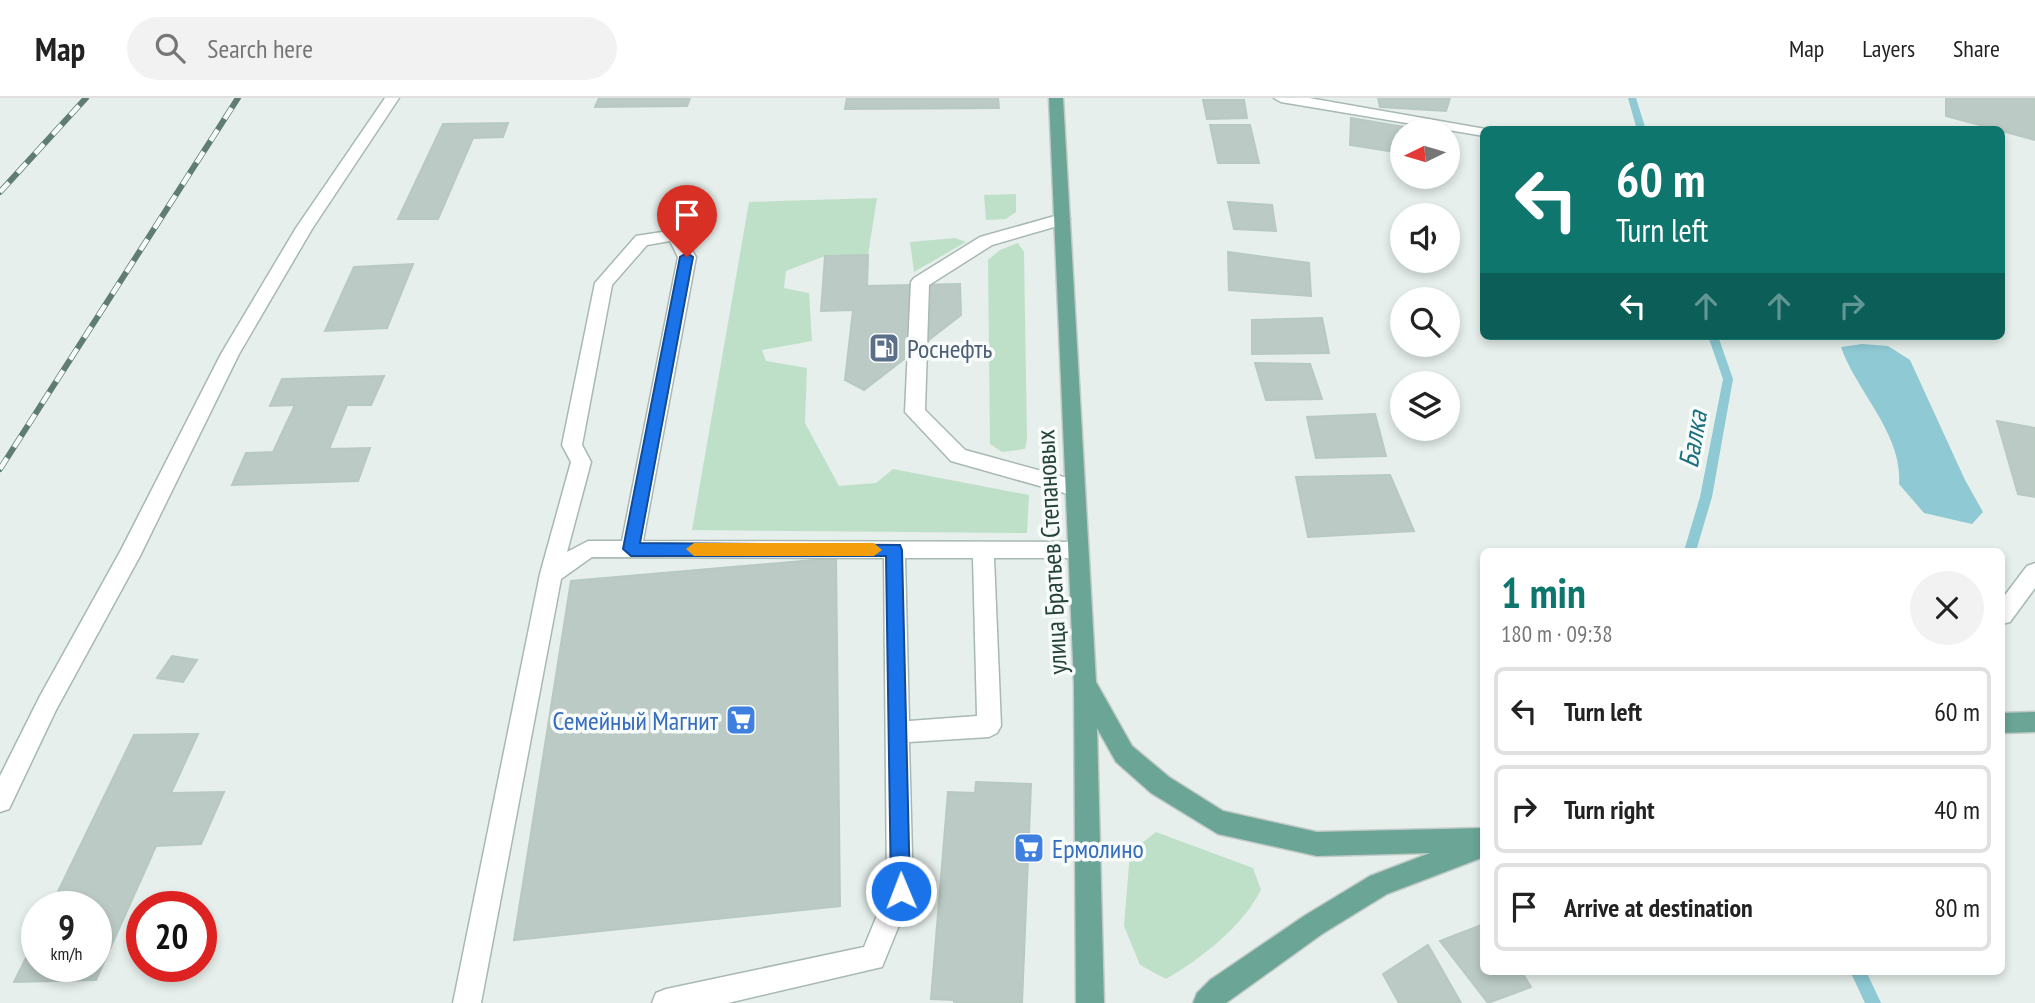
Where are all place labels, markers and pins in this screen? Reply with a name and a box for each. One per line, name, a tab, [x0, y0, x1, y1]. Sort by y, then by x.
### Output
pin	[657, 185, 717, 257]
fuel station icon: Роснефть	[867, 331, 901, 365]
place label: Роснефть	[907, 332, 993, 365]
supermarket icon: Семейный Магнит	[724, 703, 758, 737]
place label: Семейный Магнит	[552, 704, 719, 737]
supermarket icon: Ермолино	[1012, 831, 1046, 865]
place label: Ермолино	[1052, 832, 1144, 865]

